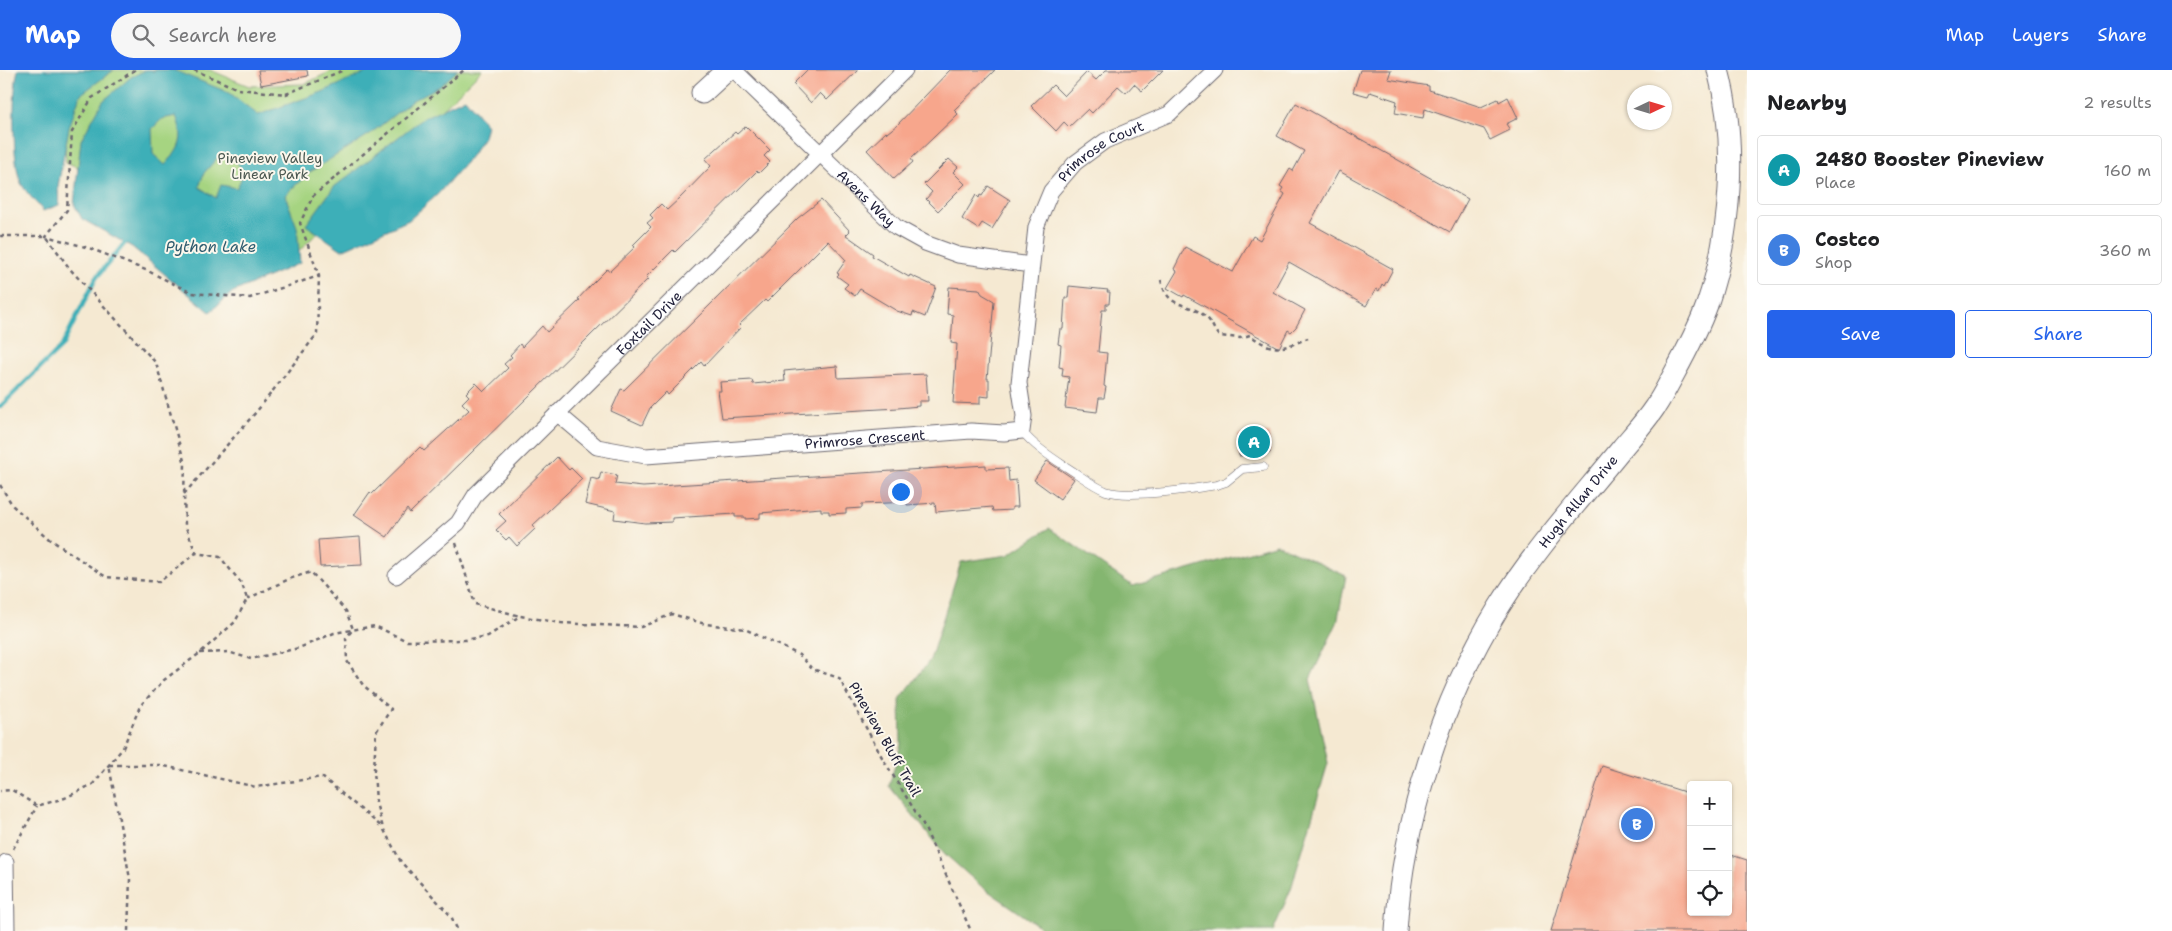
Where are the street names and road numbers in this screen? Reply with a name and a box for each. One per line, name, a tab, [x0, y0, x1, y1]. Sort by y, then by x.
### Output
street label: Primrose Court	[1054, 117, 1147, 186]
street label: Avens Way	[833, 166, 899, 231]
street label: Foxtail Drive	[613, 287, 686, 359]
street label: Primrose Crescent	[804, 426, 926, 453]
street label: Hugh Allan Drive	[1534, 451, 1622, 552]
street label: Pineview Bluff Trail	[845, 678, 926, 800]

